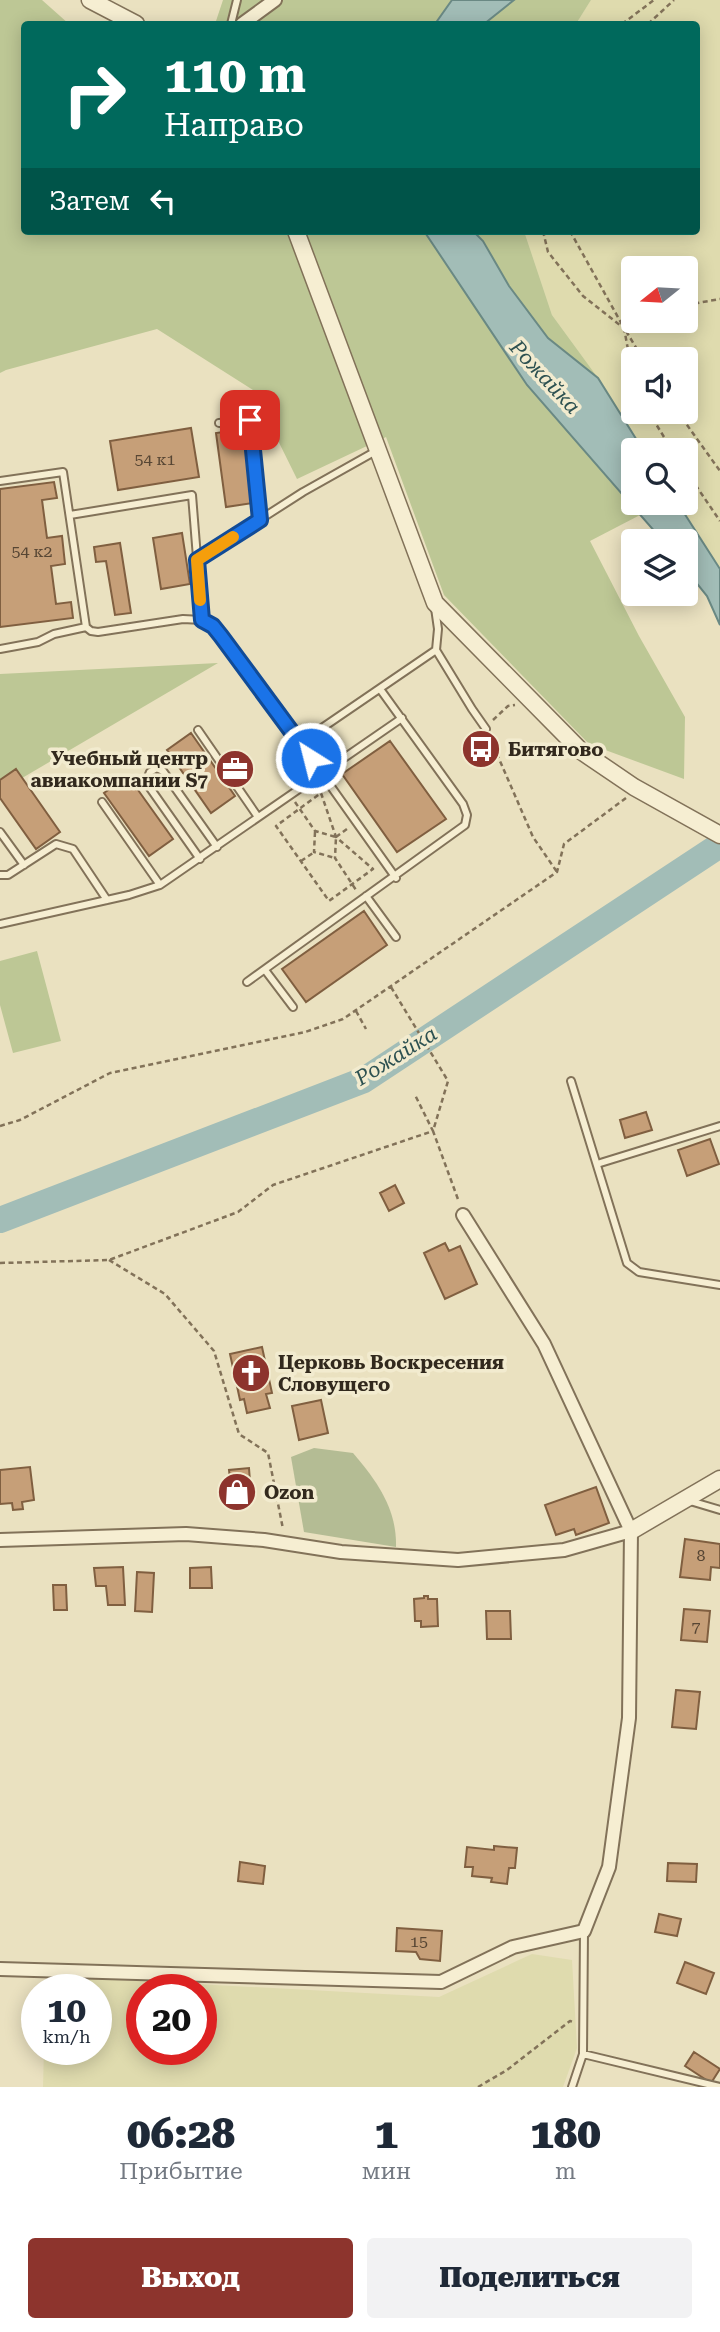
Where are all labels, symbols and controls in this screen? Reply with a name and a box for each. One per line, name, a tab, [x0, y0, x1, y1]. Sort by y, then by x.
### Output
text: 110 m	[164, 47, 306, 104]
icon: right	[49, 49, 140, 140]
text: Направо	[164, 106, 304, 144]
icon: left	[144, 182, 182, 220]
text: Затем	[49, 186, 130, 216]
north arrow	[621, 256, 698, 332]
map controls	[621, 256, 698, 606]
water label: Рожайка	[504, 334, 585, 419]
button: sound	[621, 347, 698, 424]
pin	[220, 390, 280, 450]
icon: arrive	[231, 401, 269, 439]
button: search	[621, 438, 698, 515]
house number: 54 к1	[134, 450, 176, 469]
button: layers	[621, 529, 698, 606]
house number: 54 к2	[11, 542, 53, 561]
position arrow	[274, 721, 348, 795]
bus stop icon: Битягово	[460, 728, 502, 770]
place label: Битягово	[508, 738, 603, 761]
place label: Учебный центр авиакомпании S7	[31, 747, 208, 792]
office icon: Учебный центр авиакомпании S7	[214, 748, 256, 790]
water label: Рожайка	[350, 1021, 441, 1091]
place label: Церковь Воскресения Словущего	[278, 1351, 504, 1396]
church icon: Церковь Воскресения Словущего	[230, 1352, 272, 1394]
shop icon: Ozon	[216, 1471, 258, 1513]
place label: Ozon	[264, 1481, 314, 1504]
house number: 8	[697, 1546, 706, 1565]
house number: 7	[692, 1617, 701, 1636]
house number: 15	[410, 1932, 428, 1951]
speed limit sign: 20	[126, 1974, 217, 2065]
text: 10	[47, 1990, 86, 2031]
text: km/h	[42, 2026, 91, 2047]
text: 06:28	[127, 2109, 235, 2158]
text: 1	[375, 2109, 398, 2158]
text: 180	[530, 2109, 601, 2158]
text: Прибытие	[119, 2158, 243, 2185]
text: мин	[362, 2158, 411, 2185]
text: m	[555, 2158, 576, 2185]
button: Выход	[28, 2238, 353, 2318]
button: Поделиться	[367, 2238, 692, 2318]

